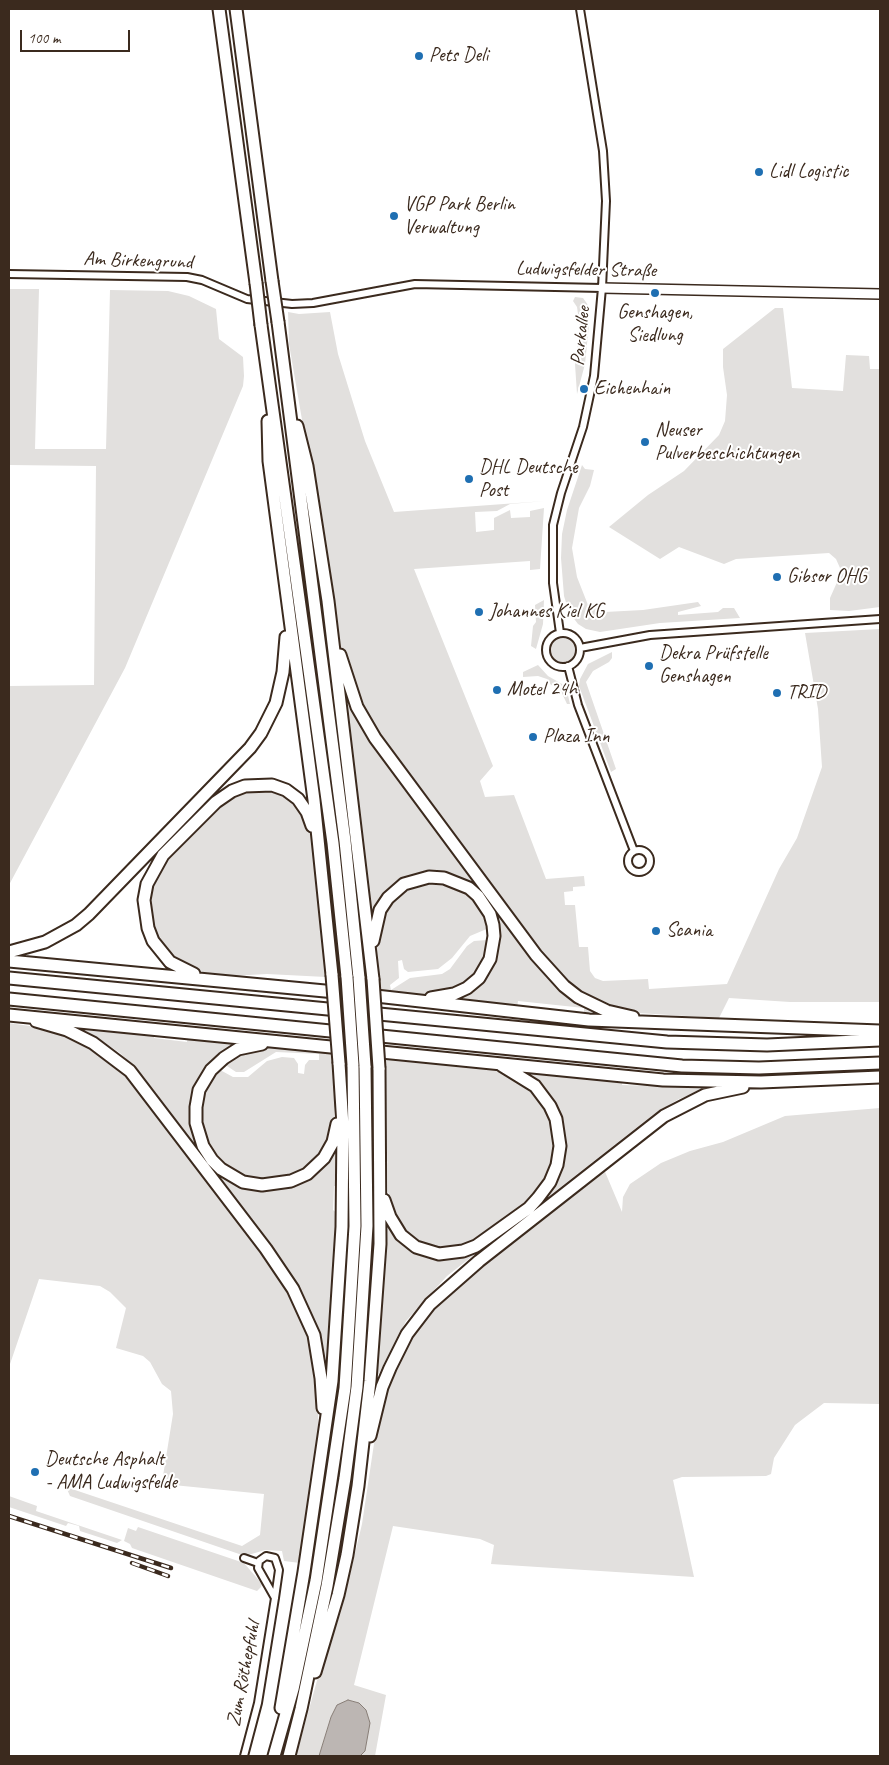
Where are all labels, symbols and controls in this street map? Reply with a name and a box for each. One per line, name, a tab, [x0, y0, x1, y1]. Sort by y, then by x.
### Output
scale bar	[22, 20, 132, 52]
text: 100 m	[28, 29, 60, 48]
place label: Pets Deli	[429, 44, 488, 68]
marker: Pets Deli	[413, 50, 425, 62]
place label: Lidl Logistic	[769, 160, 848, 184]
marker: Lidl Logistic	[753, 166, 765, 178]
place label: VGP Park Berlin Verwaltung	[404, 193, 515, 240]
marker: VGP Park Berlin Verwaltung	[388, 210, 400, 222]
street label: Am Birkengrund	[83, 247, 193, 275]
street label: Ludwigsfelder Straße	[516, 257, 656, 283]
marker: Genshagen, Siedlung	[649, 287, 661, 299]
place label: Genshagen, Siedlung	[617, 301, 693, 348]
street label: Parkallee	[566, 305, 596, 367]
place label: Eichenhain	[594, 377, 670, 401]
marker: Eichenhain	[578, 383, 590, 395]
place label: Neuser Pulverbeschichtungen	[655, 419, 799, 466]
marker: Neuser Pulverbeschichtungen	[639, 436, 651, 448]
place label: DHL Deutsche Post	[479, 456, 578, 503]
marker: DHL Deutsche Post	[463, 473, 475, 485]
place label: Gibsor OHG	[787, 565, 866, 589]
marker: Gibsor OHG	[771, 571, 783, 583]
place label: Johannes Kiel KG	[489, 600, 604, 624]
marker: Johannes Kiel KG	[473, 606, 485, 618]
place label: Dekra Prüfstelle Genshagen	[659, 642, 768, 689]
marker: Dekra Prüfstelle Genshagen	[643, 660, 655, 672]
place label: Motel 24h	[507, 678, 577, 702]
place label: TRID	[787, 681, 826, 705]
marker: Motel 24h	[491, 684, 503, 696]
marker: TRID	[771, 687, 783, 699]
place label: Plaza Inn	[543, 725, 610, 749]
marker: Plaza Inn	[527, 731, 539, 743]
place label: Scania	[666, 919, 712, 943]
marker: Scania	[650, 925, 662, 937]
place label: Deutsche Asphalt - AMA Ludwigsfelde	[45, 1448, 177, 1495]
marker: Deutsche Asphalt - AMA Ludwigsfelde	[29, 1466, 41, 1478]
street label: Zum Röthepfuhl	[222, 1619, 266, 1729]

